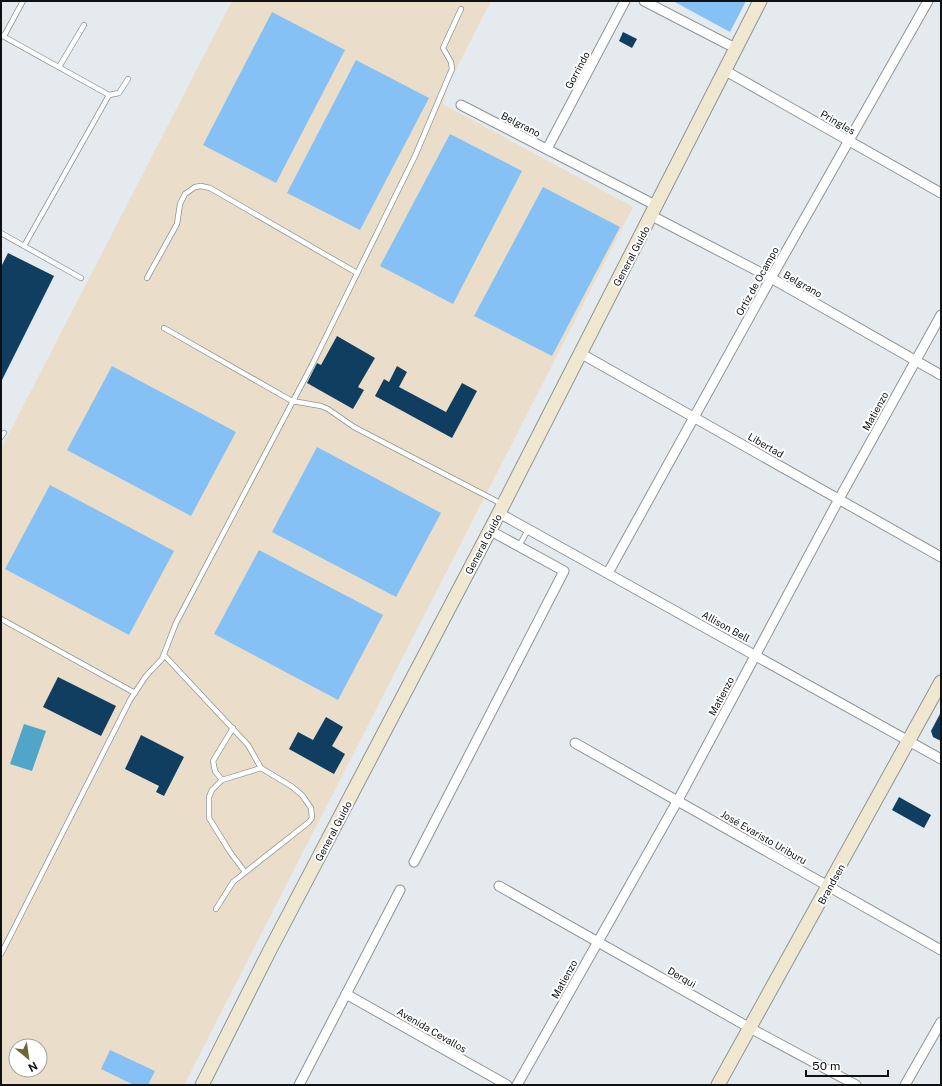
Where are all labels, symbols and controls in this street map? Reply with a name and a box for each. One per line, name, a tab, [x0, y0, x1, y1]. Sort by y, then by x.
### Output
street label: Gorrindo	[562, 49, 592, 91]
street label: Pringles	[818, 107, 858, 137]
street label: Belgrano	[499, 109, 543, 139]
street label: General Guido	[610, 224, 652, 288]
street label: Ortiz de Ocampo	[733, 244, 781, 318]
street label: Belgrano	[782, 268, 825, 300]
street label: Matienzo	[859, 389, 891, 432]
street label: Libertad	[746, 430, 786, 460]
street label: General Guido	[462, 512, 504, 576]
street label: Allison Bell	[700, 608, 752, 644]
street label: Matienzo	[706, 674, 736, 718]
street label: General Guido	[312, 799, 354, 863]
street label: José Evaristo Uriburu	[719, 807, 809, 867]
street label: Brandsen	[815, 862, 847, 906]
street label: Matienzo	[548, 957, 580, 1000]
street label: Derqui	[666, 964, 698, 990]
street label: Avenida Cevallos	[395, 1005, 469, 1055]
north arrow	[8, 1038, 48, 1078]
scale bar	[806, 1052, 888, 1078]
text: N	[26, 1059, 40, 1074]
text: 50 m	[812, 1059, 840, 1073]

